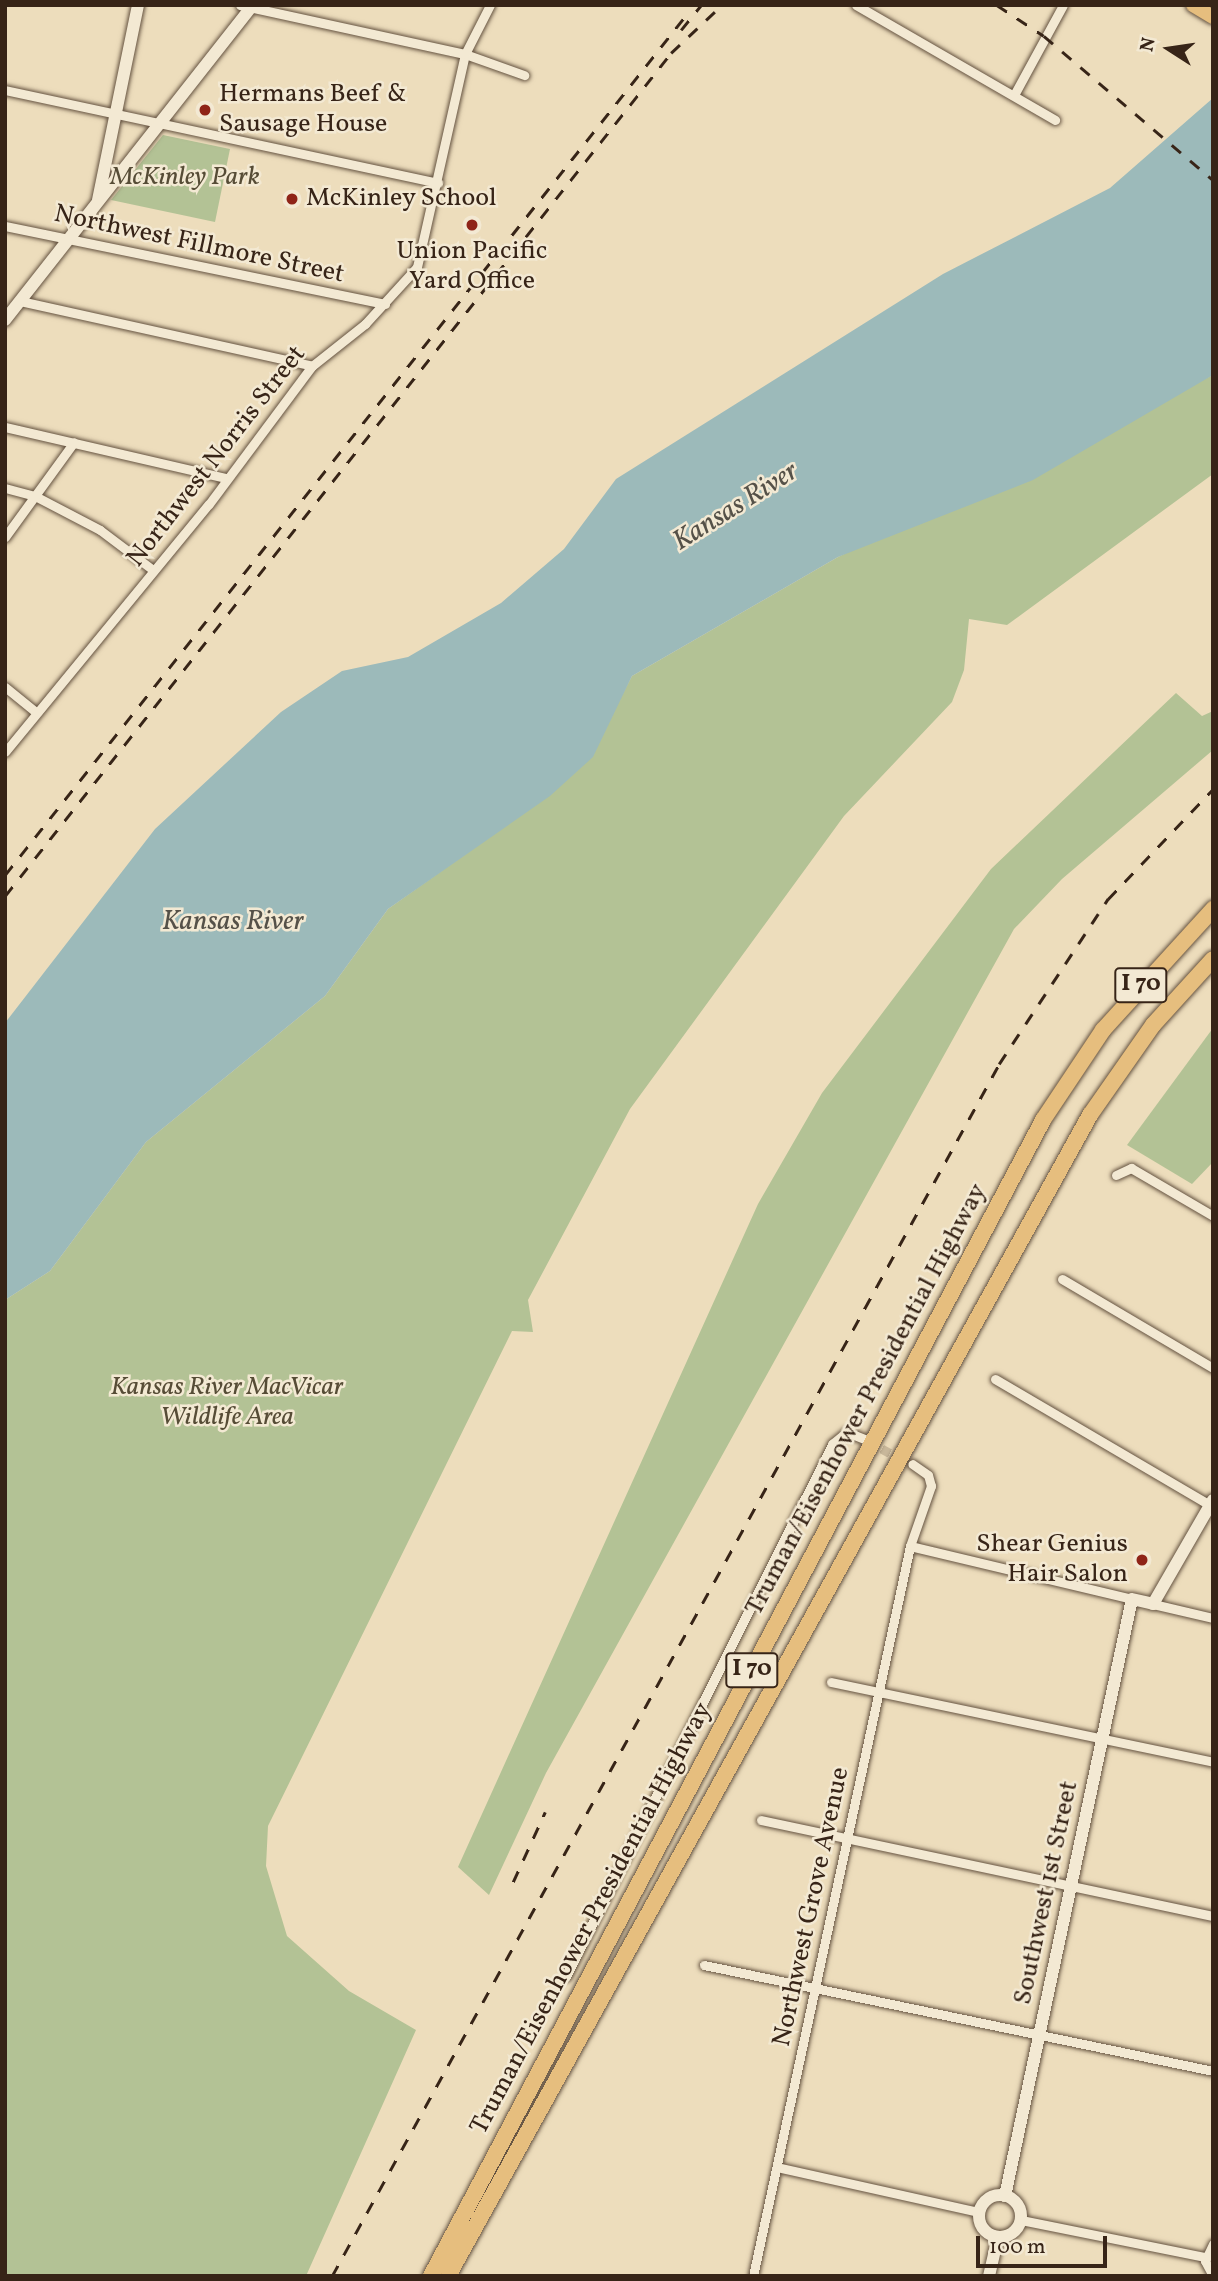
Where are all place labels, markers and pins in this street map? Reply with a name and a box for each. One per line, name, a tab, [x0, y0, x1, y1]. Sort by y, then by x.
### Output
place label: Hermans Beef & Sausage House	[219, 79, 404, 140]
marker: Hermans Beef & Sausage House	[197, 102, 213, 118]
place label: McKinley School	[306, 183, 497, 215]
marker: McKinley School	[284, 191, 300, 207]
marker: Union Pacific Yard Office	[464, 217, 480, 233]
place label: Union Pacific Yard Office	[397, 236, 547, 298]
place label: Shear Genius Hair Salon	[976, 1529, 1128, 1590]
marker: Shear Genius Hair Salon	[1134, 1552, 1150, 1568]

